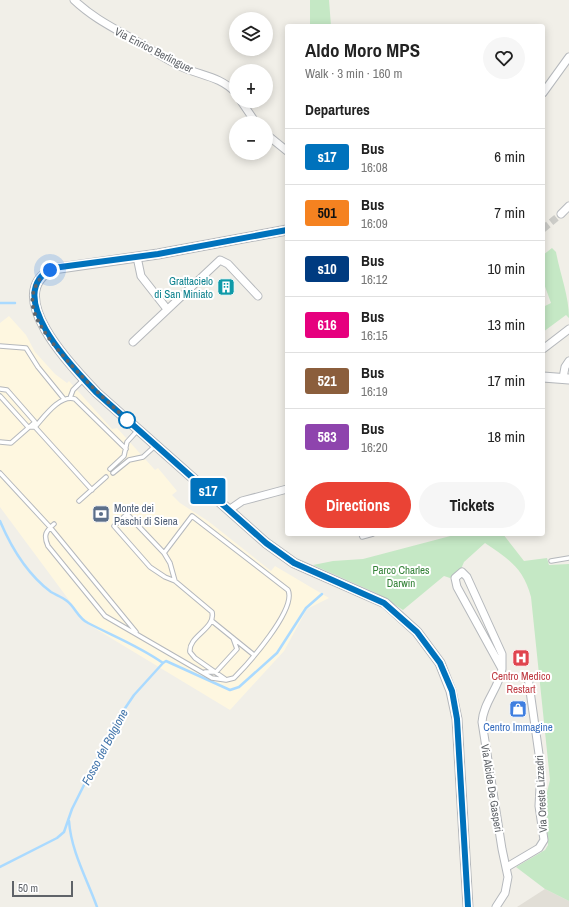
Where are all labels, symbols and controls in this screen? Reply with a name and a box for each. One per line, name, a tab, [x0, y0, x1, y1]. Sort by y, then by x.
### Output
map controls	[229, 12, 273, 160]
button: layers	[229, 12, 273, 56]
street label: Via Enrico Berlinguer	[112, 24, 196, 76]
text: Aldo Moro MPS	[305, 37, 420, 63]
button: heart	[483, 37, 525, 79]
button: +	[229, 64, 273, 108]
text: Walk · 3 min · 160 m	[305, 65, 402, 82]
text: Departures	[305, 99, 370, 120]
button: −	[229, 116, 273, 160]
text: Bus	[361, 138, 384, 159]
text: 6 min	[494, 146, 525, 167]
text: s17	[317, 148, 337, 166]
text: 16:08	[361, 159, 388, 176]
text: Bus	[361, 194, 384, 215]
text: 7 min	[494, 202, 525, 223]
text: 501	[317, 204, 337, 222]
text: 16:09	[361, 215, 388, 232]
text: Bus	[361, 250, 384, 271]
text: 10 min	[487, 258, 525, 279]
your location	[40, 260, 60, 280]
text: s10	[317, 260, 337, 278]
text: 16:12	[361, 271, 388, 288]
place label: Grattacielo di San Miniato	[154, 274, 213, 301]
building icon: Grattacielo di San Miniato	[216, 277, 236, 297]
text: Bus	[361, 306, 384, 327]
text: 13 min	[487, 314, 525, 335]
text: 616	[317, 316, 337, 334]
text: 16:15	[361, 327, 388, 344]
text: Bus	[361, 362, 384, 383]
text: 17 min	[487, 370, 525, 391]
text: 521	[317, 372, 337, 390]
text: 16:19	[361, 383, 388, 400]
unlabelled marker	[118, 411, 136, 429]
text: Bus	[361, 418, 384, 439]
text: 18 min	[487, 426, 525, 447]
text: 583	[317, 428, 337, 446]
text: 16:20	[361, 439, 388, 456]
line badge: s17	[185, 478, 231, 504]
text: s17	[198, 482, 218, 500]
button: Directions	[305, 482, 411, 528]
button: Tickets	[419, 482, 525, 528]
place label: Monte dei Paschi di Siena	[114, 501, 178, 528]
bank icon: Monte dei Paschi di Siena	[91, 504, 111, 524]
park label: Parco Charles Darwin	[372, 563, 430, 590]
hospital icon: Centro Medico Restart	[511, 648, 531, 668]
place label: Centro Medico Restart	[491, 669, 551, 696]
shop icon: Centro Immagine	[508, 699, 528, 719]
water label: Fosso del Bolgione	[78, 706, 132, 788]
place label: Centro Immagine	[483, 720, 553, 734]
street label: Via Alcide De Gasperi	[478, 743, 506, 833]
street label: Via Oreste Lizzadri	[532, 755, 550, 833]
scale bar	[12, 879, 73, 898]
text: 50 m	[18, 881, 38, 895]

